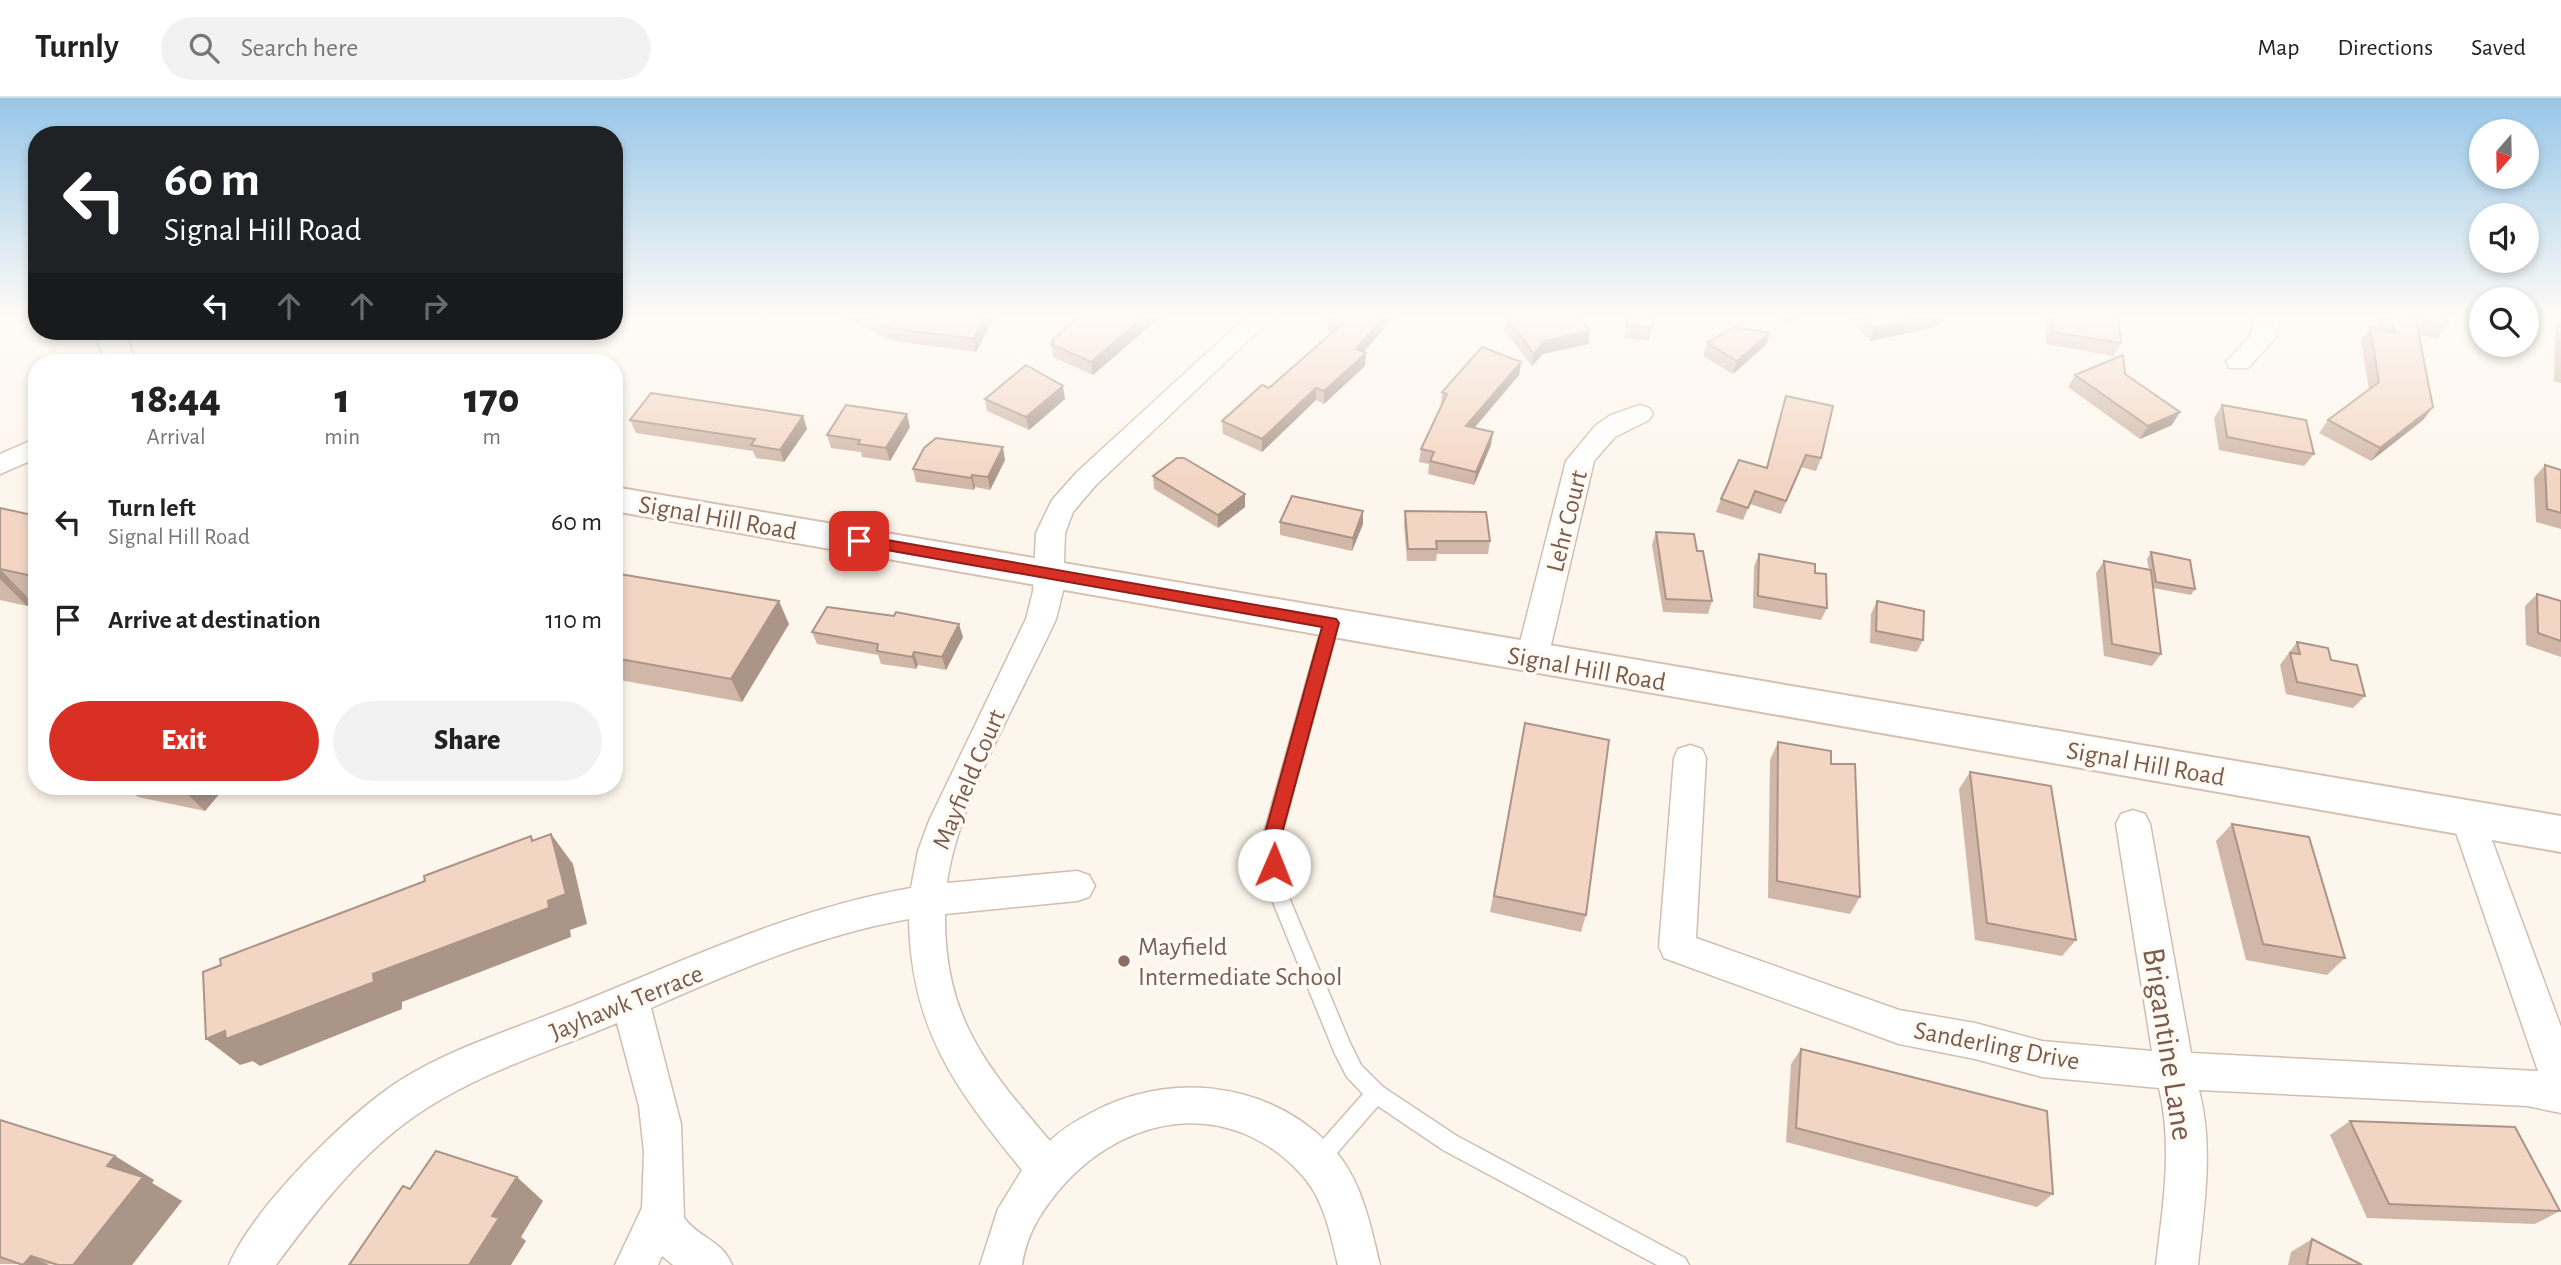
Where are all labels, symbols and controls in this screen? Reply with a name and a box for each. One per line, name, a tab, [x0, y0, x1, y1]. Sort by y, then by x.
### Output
search box	[161, 17, 651, 80]
icon: search	[185, 29, 223, 67]
text: Turnly	[35, 31, 119, 64]
text: Search here	[241, 35, 358, 61]
text: Map	[2257, 36, 2299, 60]
text: Directions	[2337, 36, 2433, 60]
text: Saved	[2471, 36, 2526, 60]
north arrow	[2469, 119, 2539, 189]
map controls	[2469, 119, 2539, 357]
icon: left	[49, 154, 140, 245]
text: 60 m	[164, 156, 260, 205]
button: sound	[2469, 203, 2539, 273]
text: Signal Hill Road	[164, 214, 361, 246]
icon: left	[197, 287, 235, 325]
icon: ahead	[270, 287, 308, 325]
icon: ahead	[343, 287, 381, 325]
icon: right	[416, 287, 454, 325]
button: search	[2469, 287, 2539, 357]
text: 18:44	[132, 378, 221, 420]
text: 1	[335, 378, 350, 420]
text: 170	[464, 378, 519, 420]
text: Arrival	[147, 426, 206, 449]
text: min	[324, 426, 360, 449]
text: m	[482, 426, 501, 449]
street label: Lehr Court	[1542, 468, 1592, 575]
street label: Signal Hill Road	[637, 491, 799, 545]
text: Turn left	[108, 495, 196, 521]
icon: left	[49, 503, 87, 541]
text: 60 m	[551, 509, 602, 535]
pin	[829, 511, 889, 571]
icon: arrive	[840, 522, 878, 560]
text: Signal Hill Road	[108, 526, 250, 549]
icon: arrive	[49, 601, 87, 639]
text: Arrive at destination	[108, 607, 321, 633]
text: 110 m	[545, 607, 602, 633]
street label: Signal Hill Road	[1506, 642, 1668, 696]
button: Exit	[49, 701, 319, 781]
button: Share	[333, 701, 602, 781]
street label: Mayfield Court	[928, 706, 1010, 853]
street label: Signal Hill Road	[2065, 737, 2227, 791]
position arrow	[1237, 828, 1311, 902]
place label: Mayfield Intermediate School	[1138, 934, 1342, 990]
street label: Brigantine Lane	[2137, 946, 2199, 1143]
marker: Mayfield Intermediate School	[1116, 953, 1132, 969]
street label: Jayhawk Terrace	[546, 960, 707, 1045]
street label: Sanderling Drive	[1912, 1017, 2082, 1075]

